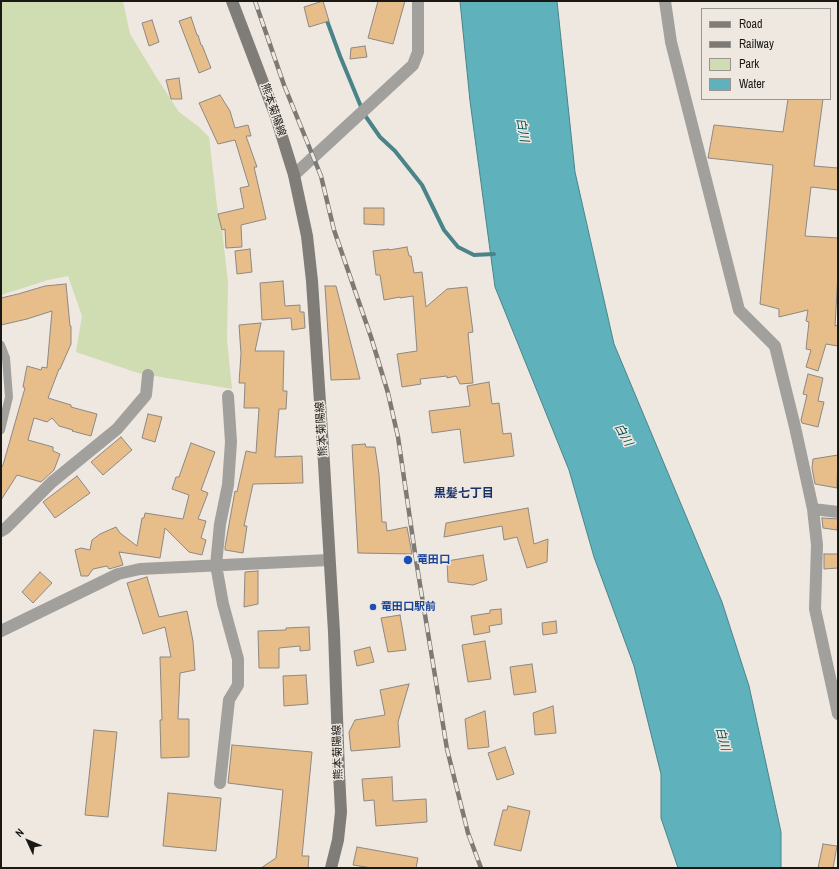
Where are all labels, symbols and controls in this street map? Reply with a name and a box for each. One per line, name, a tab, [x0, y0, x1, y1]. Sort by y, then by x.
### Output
legend	[701, 8, 831, 100]
text: Road	[739, 16, 763, 32]
text: Railway	[739, 36, 774, 52]
text: Park	[739, 56, 759, 72]
text: Water	[739, 76, 765, 92]
street label: 熊本菊陽線	[258, 82, 288, 138]
water label: 白川	[513, 117, 531, 143]
street label: 熊本菊陽線	[313, 401, 331, 457]
water label: 白川	[611, 421, 635, 449]
district label: 黒髪七丁目	[434, 487, 494, 501]
place label: 竜田口	[417, 553, 450, 567]
marker: 竜田口	[402, 554, 414, 566]
place label: 竜田口駅前	[381, 600, 436, 614]
marker: 竜田口駅前	[368, 602, 378, 612]
street label: 熊本菊陽線	[330, 724, 346, 780]
water label: 白川	[712, 726, 732, 752]
north arrow	[8, 821, 48, 861]
text: N	[12, 825, 27, 840]

